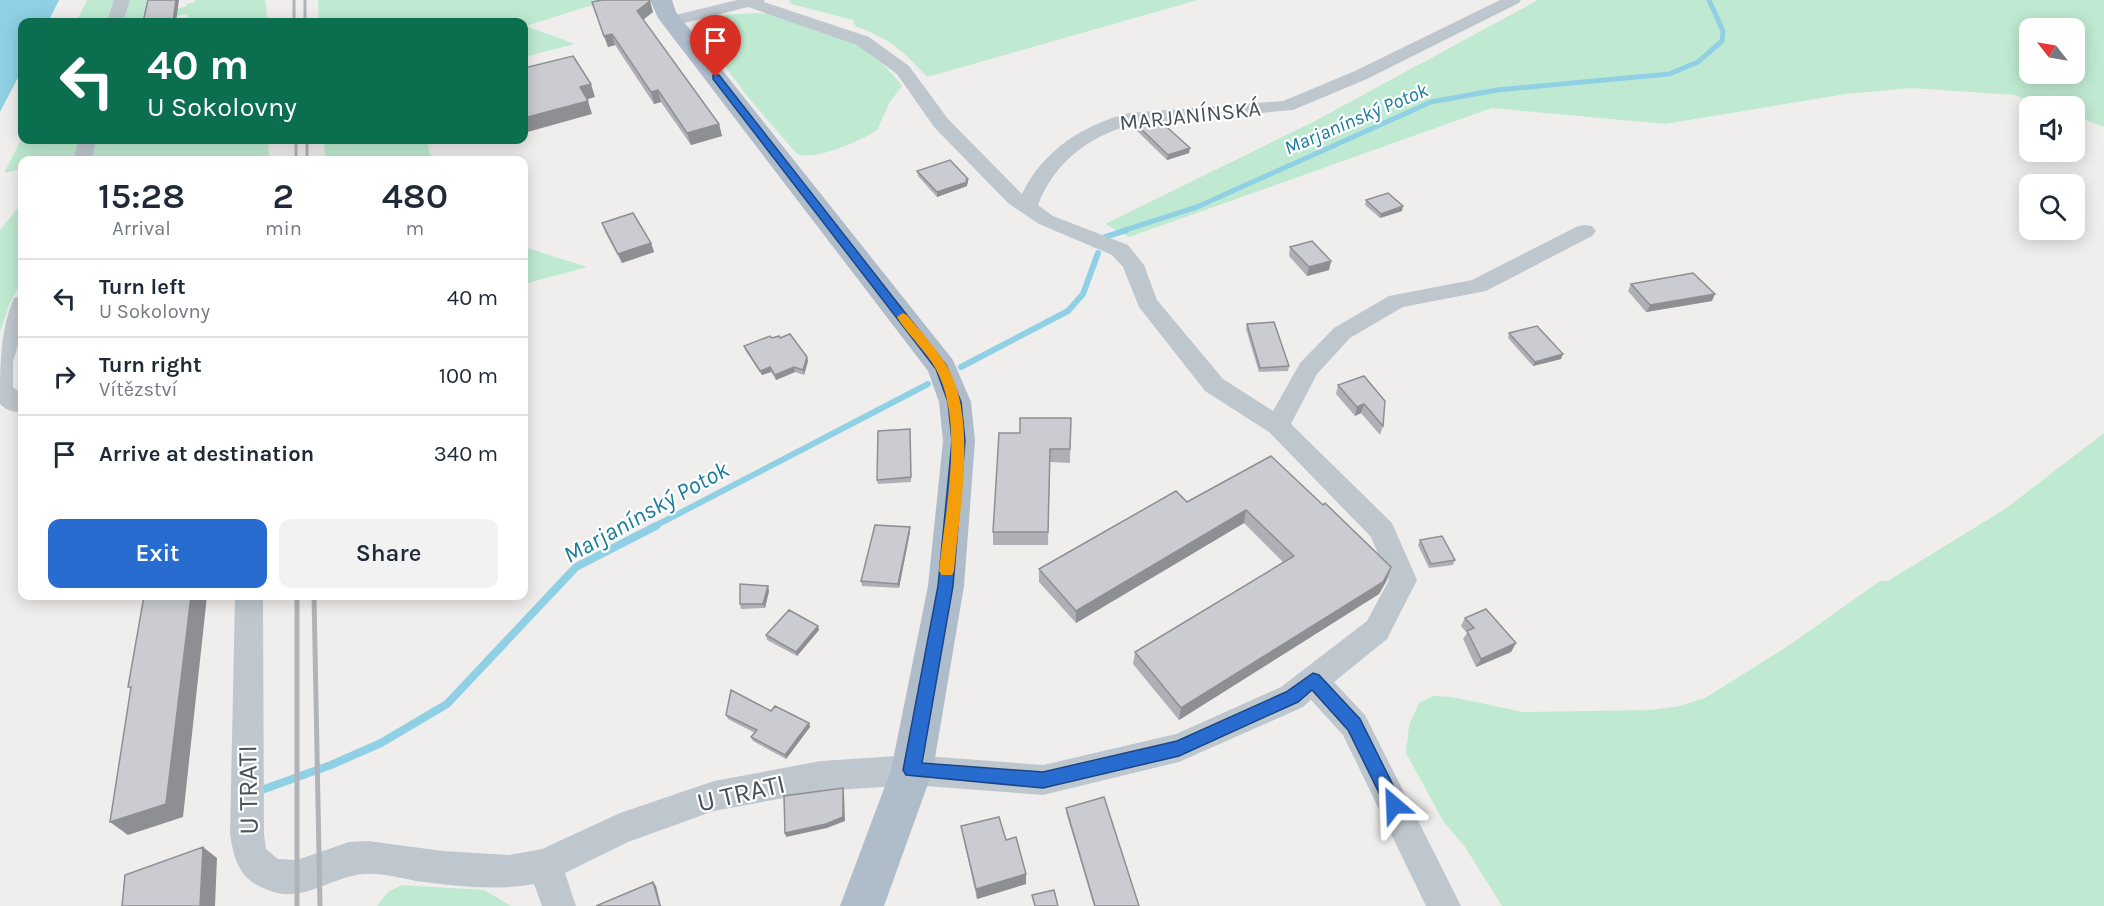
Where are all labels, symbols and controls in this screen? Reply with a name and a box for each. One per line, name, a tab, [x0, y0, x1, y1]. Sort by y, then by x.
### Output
pin	[690, 15, 741, 77]
north arrow	[2019, 18, 2085, 84]
map controls	[2019, 18, 2085, 240]
icon: arrive	[699, 24, 732, 57]
text: 40 m	[147, 40, 249, 90]
icon: left	[48, 42, 126, 120]
water label: Marjanínský Potok	[1281, 78, 1432, 160]
text: U Sokolovny	[147, 91, 297, 123]
street label: MARJANÍNSKÁ	[1118, 95, 1262, 136]
button: sound	[2019, 96, 2085, 162]
button: search	[2019, 174, 2085, 240]
text: 15:28	[98, 175, 185, 217]
text: 2	[273, 175, 294, 217]
text: 480	[382, 175, 448, 217]
text: Arrival	[112, 217, 171, 240]
text: min	[265, 217, 302, 240]
text: m	[406, 217, 424, 240]
text: Turn left	[99, 274, 186, 300]
icon: left	[48, 282, 81, 315]
text: 40 m	[447, 285, 498, 311]
text: U Sokolovny	[99, 300, 210, 323]
text: Turn right	[99, 352, 202, 378]
icon: right	[48, 360, 81, 393]
text: 100 m	[439, 363, 498, 389]
text: Vítězství	[99, 378, 178, 401]
icon: arrive	[48, 438, 81, 471]
text: Arrive at destination	[99, 441, 314, 467]
text: 340 m	[434, 441, 498, 467]
water label: Marjanínský Potok	[558, 455, 734, 569]
button: Exit	[48, 519, 267, 588]
button: Share	[279, 519, 498, 588]
street label: U TRATI	[231, 745, 265, 835]
street label: U TRATI	[694, 767, 788, 819]
position arrow	[1362, 773, 1426, 837]

